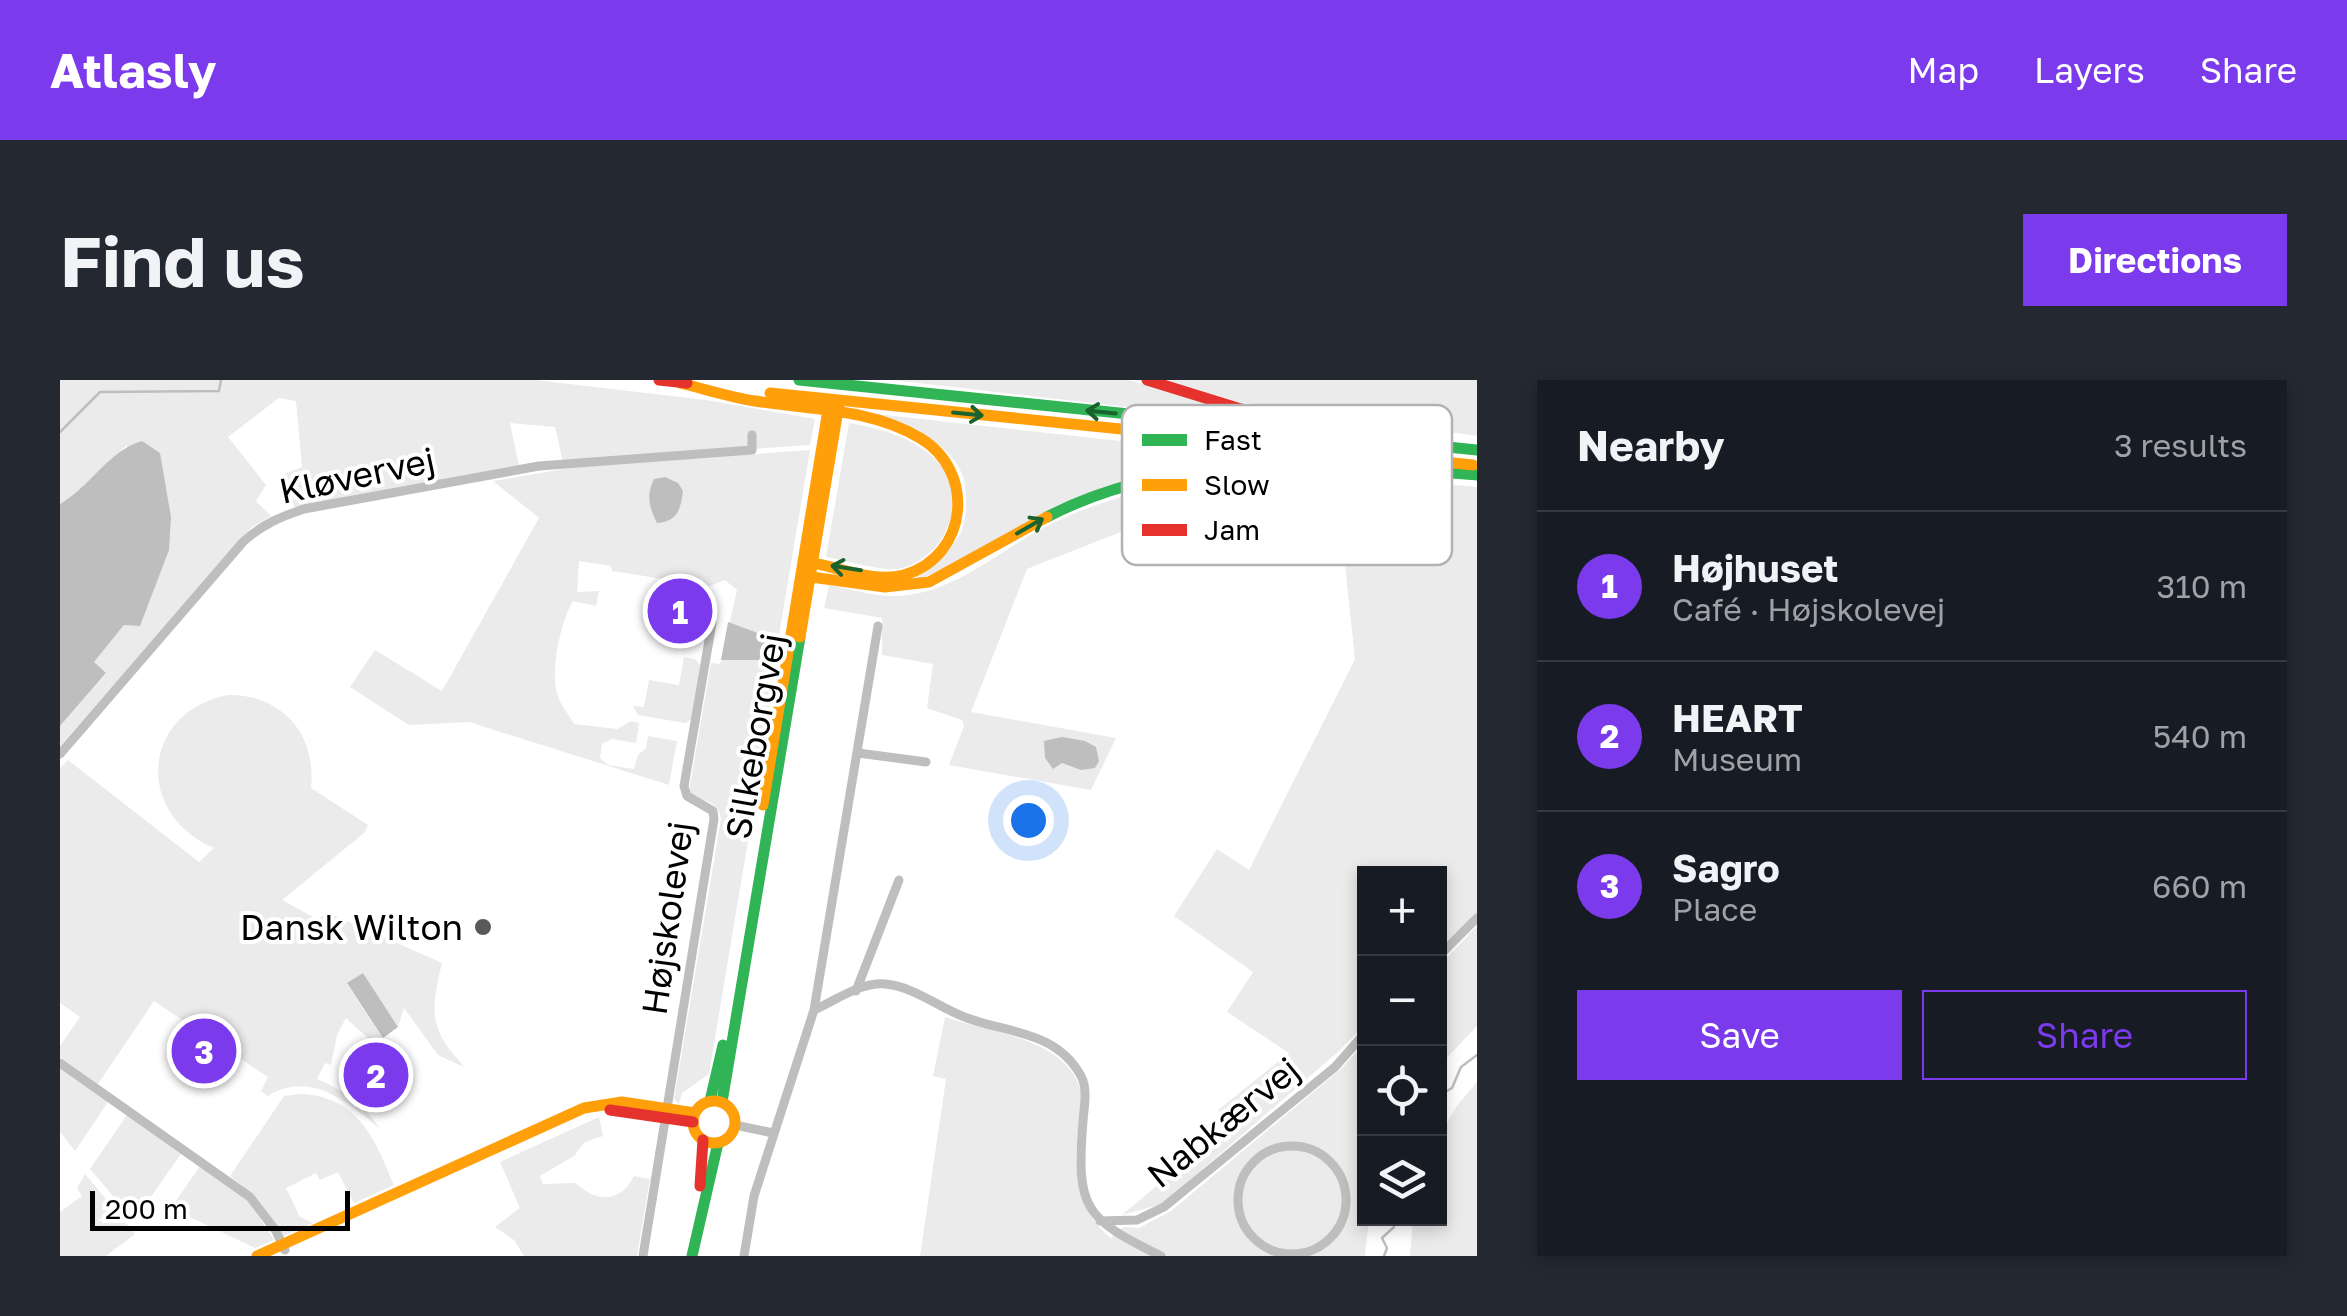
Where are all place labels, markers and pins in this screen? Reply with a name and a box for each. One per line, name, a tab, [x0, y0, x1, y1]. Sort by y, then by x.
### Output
pin: 1	[648, 574, 712, 648]
place label: Dansk Wilton	[240, 906, 463, 948]
marker: Dansk Wilton	[472, 916, 494, 938]
pin: 3	[172, 1014, 236, 1088]
pin: 2	[344, 1038, 408, 1112]

